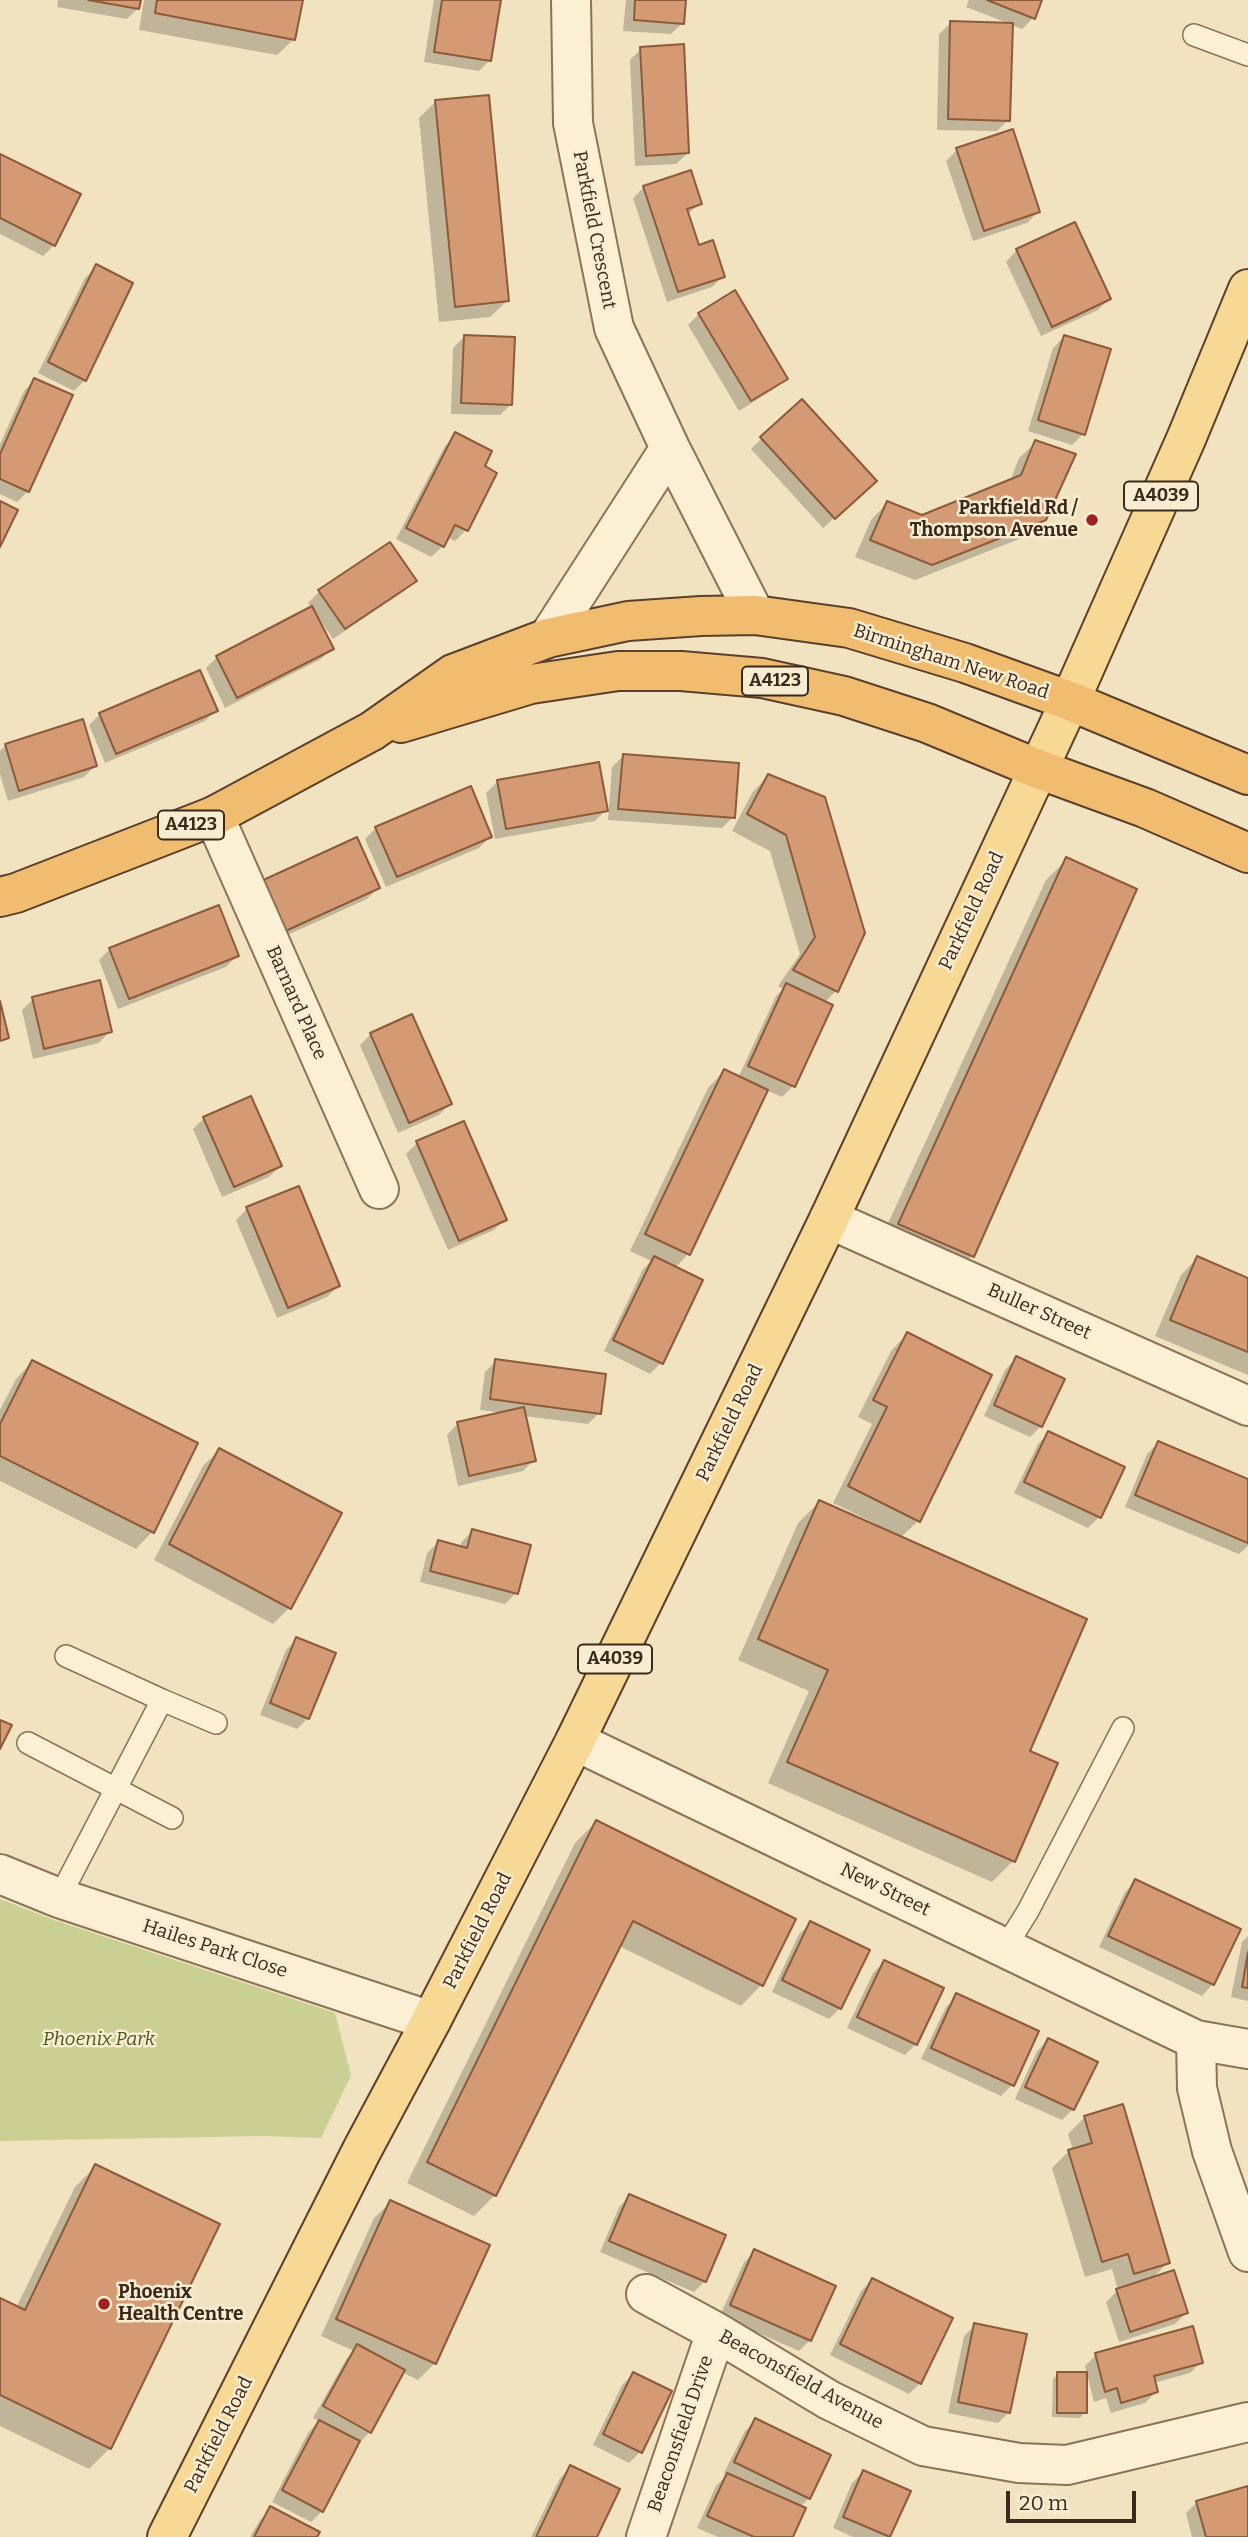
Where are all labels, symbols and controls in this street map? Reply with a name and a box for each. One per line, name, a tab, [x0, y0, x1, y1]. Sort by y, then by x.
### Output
street label: Parkfield Crescent	[567, 149, 621, 311]
road number: A4039	[1124, 482, 1198, 510]
place label: Parkfield Rd / Thompson Avenue	[910, 498, 1078, 542]
marker: Parkfield Rd / Thompson Avenue	[1084, 512, 1100, 528]
street label: Birmingham New Road	[850, 620, 1052, 704]
road number: A4123	[742, 666, 808, 696]
road number: A4123	[158, 810, 224, 840]
street label: Parkfield Road	[935, 848, 1009, 974]
street label: Barnard Place	[261, 943, 331, 1063]
street label: Buller Street	[984, 1279, 1094, 1345]
street label: Parkfield Road	[692, 1361, 768, 1485]
road number: A4039	[578, 1644, 652, 1674]
street label: New Street	[836, 1858, 934, 1922]
street label: Parkfield Road	[439, 1869, 517, 1993]
street label: Hailes Park Close	[140, 1915, 290, 1983]
park label: Phoenix Park	[43, 2029, 155, 2051]
place label: Phoenix Health Centre	[118, 2282, 243, 2326]
marker: Phoenix Health Centre	[96, 2296, 112, 2312]
street label: Beaconsfield Avenue	[715, 2325, 887, 2435]
street label: Beaconsfield Drive	[643, 2353, 719, 2515]
street label: Parkfield Road	[180, 2373, 258, 2497]
scale bar	[1010, 2478, 1140, 2522]
text: 20 m	[1019, 2490, 1068, 2516]

